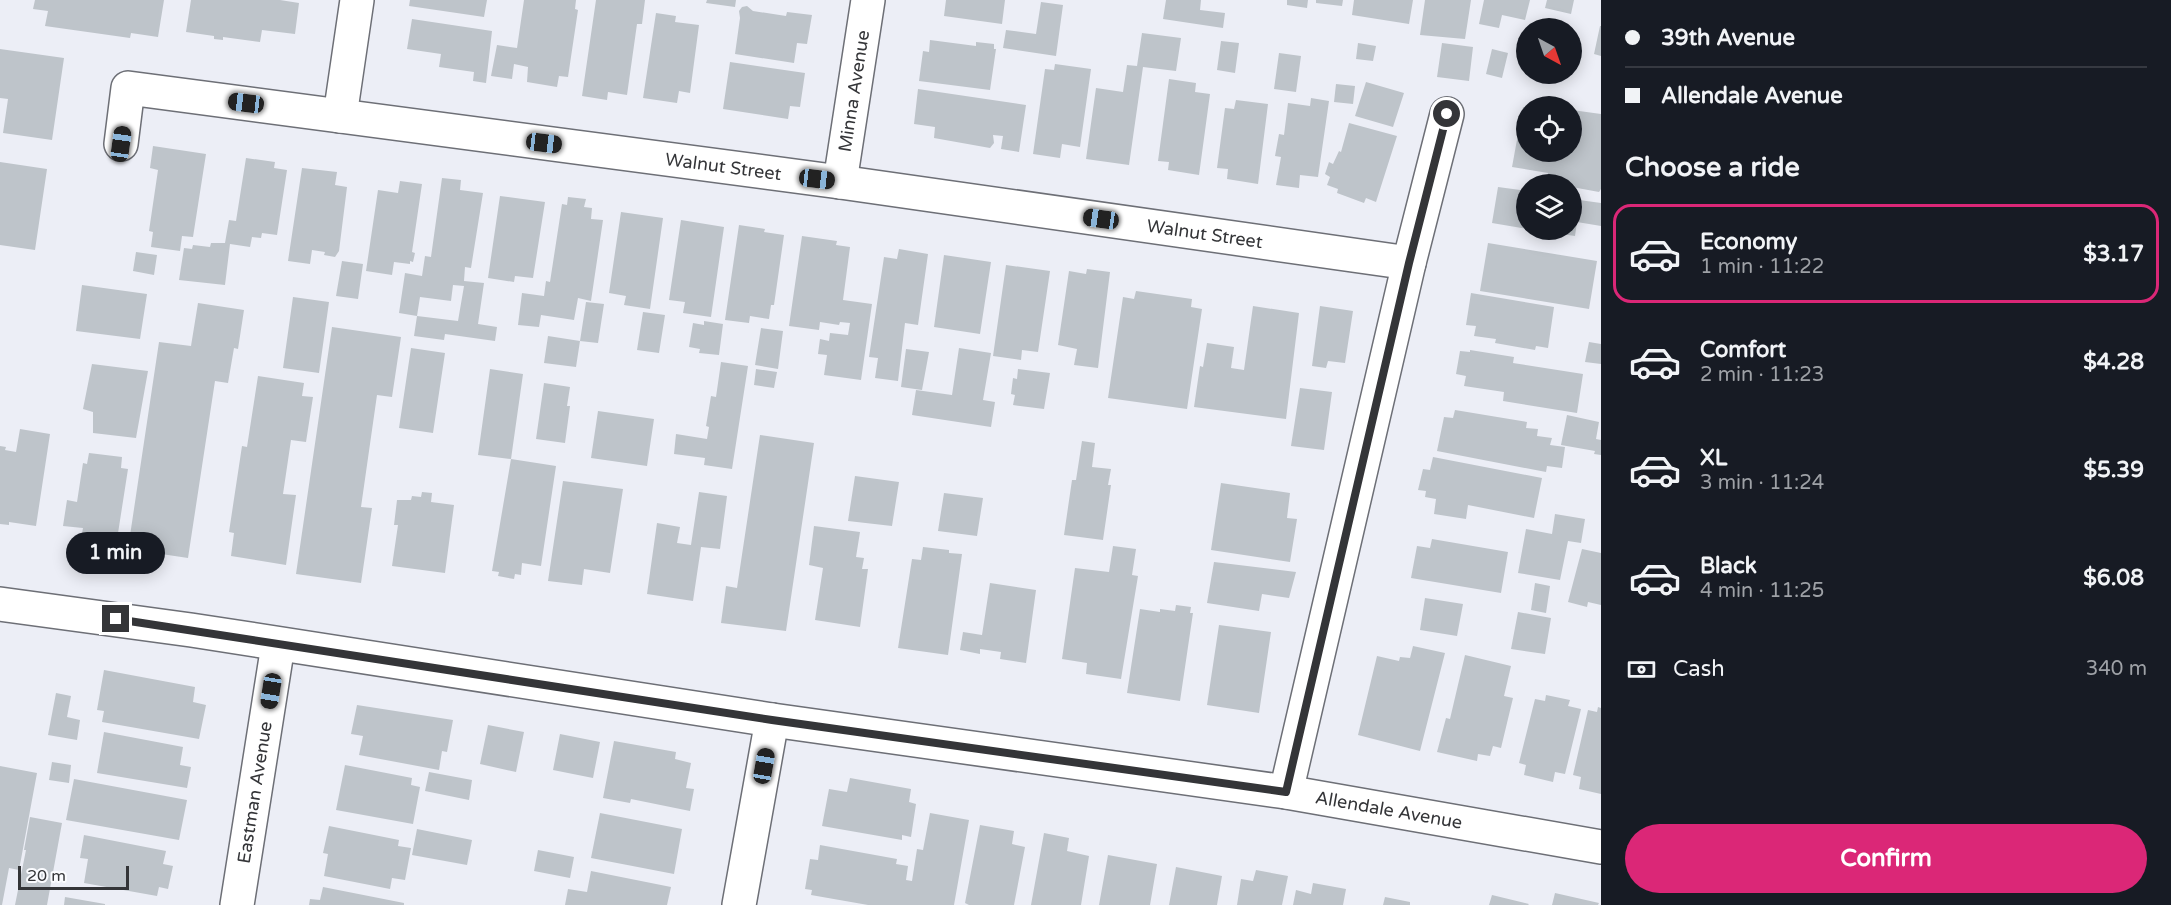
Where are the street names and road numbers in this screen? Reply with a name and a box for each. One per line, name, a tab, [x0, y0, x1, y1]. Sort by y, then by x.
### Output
street label: Minna Avenue	[834, 29, 874, 153]
street label: Walnut Street	[664, 148, 783, 185]
street label: Walnut Street	[1145, 215, 1264, 253]
street label: Eastman Avenue	[233, 720, 277, 865]
street label: Allendale Avenue	[1314, 786, 1464, 834]

